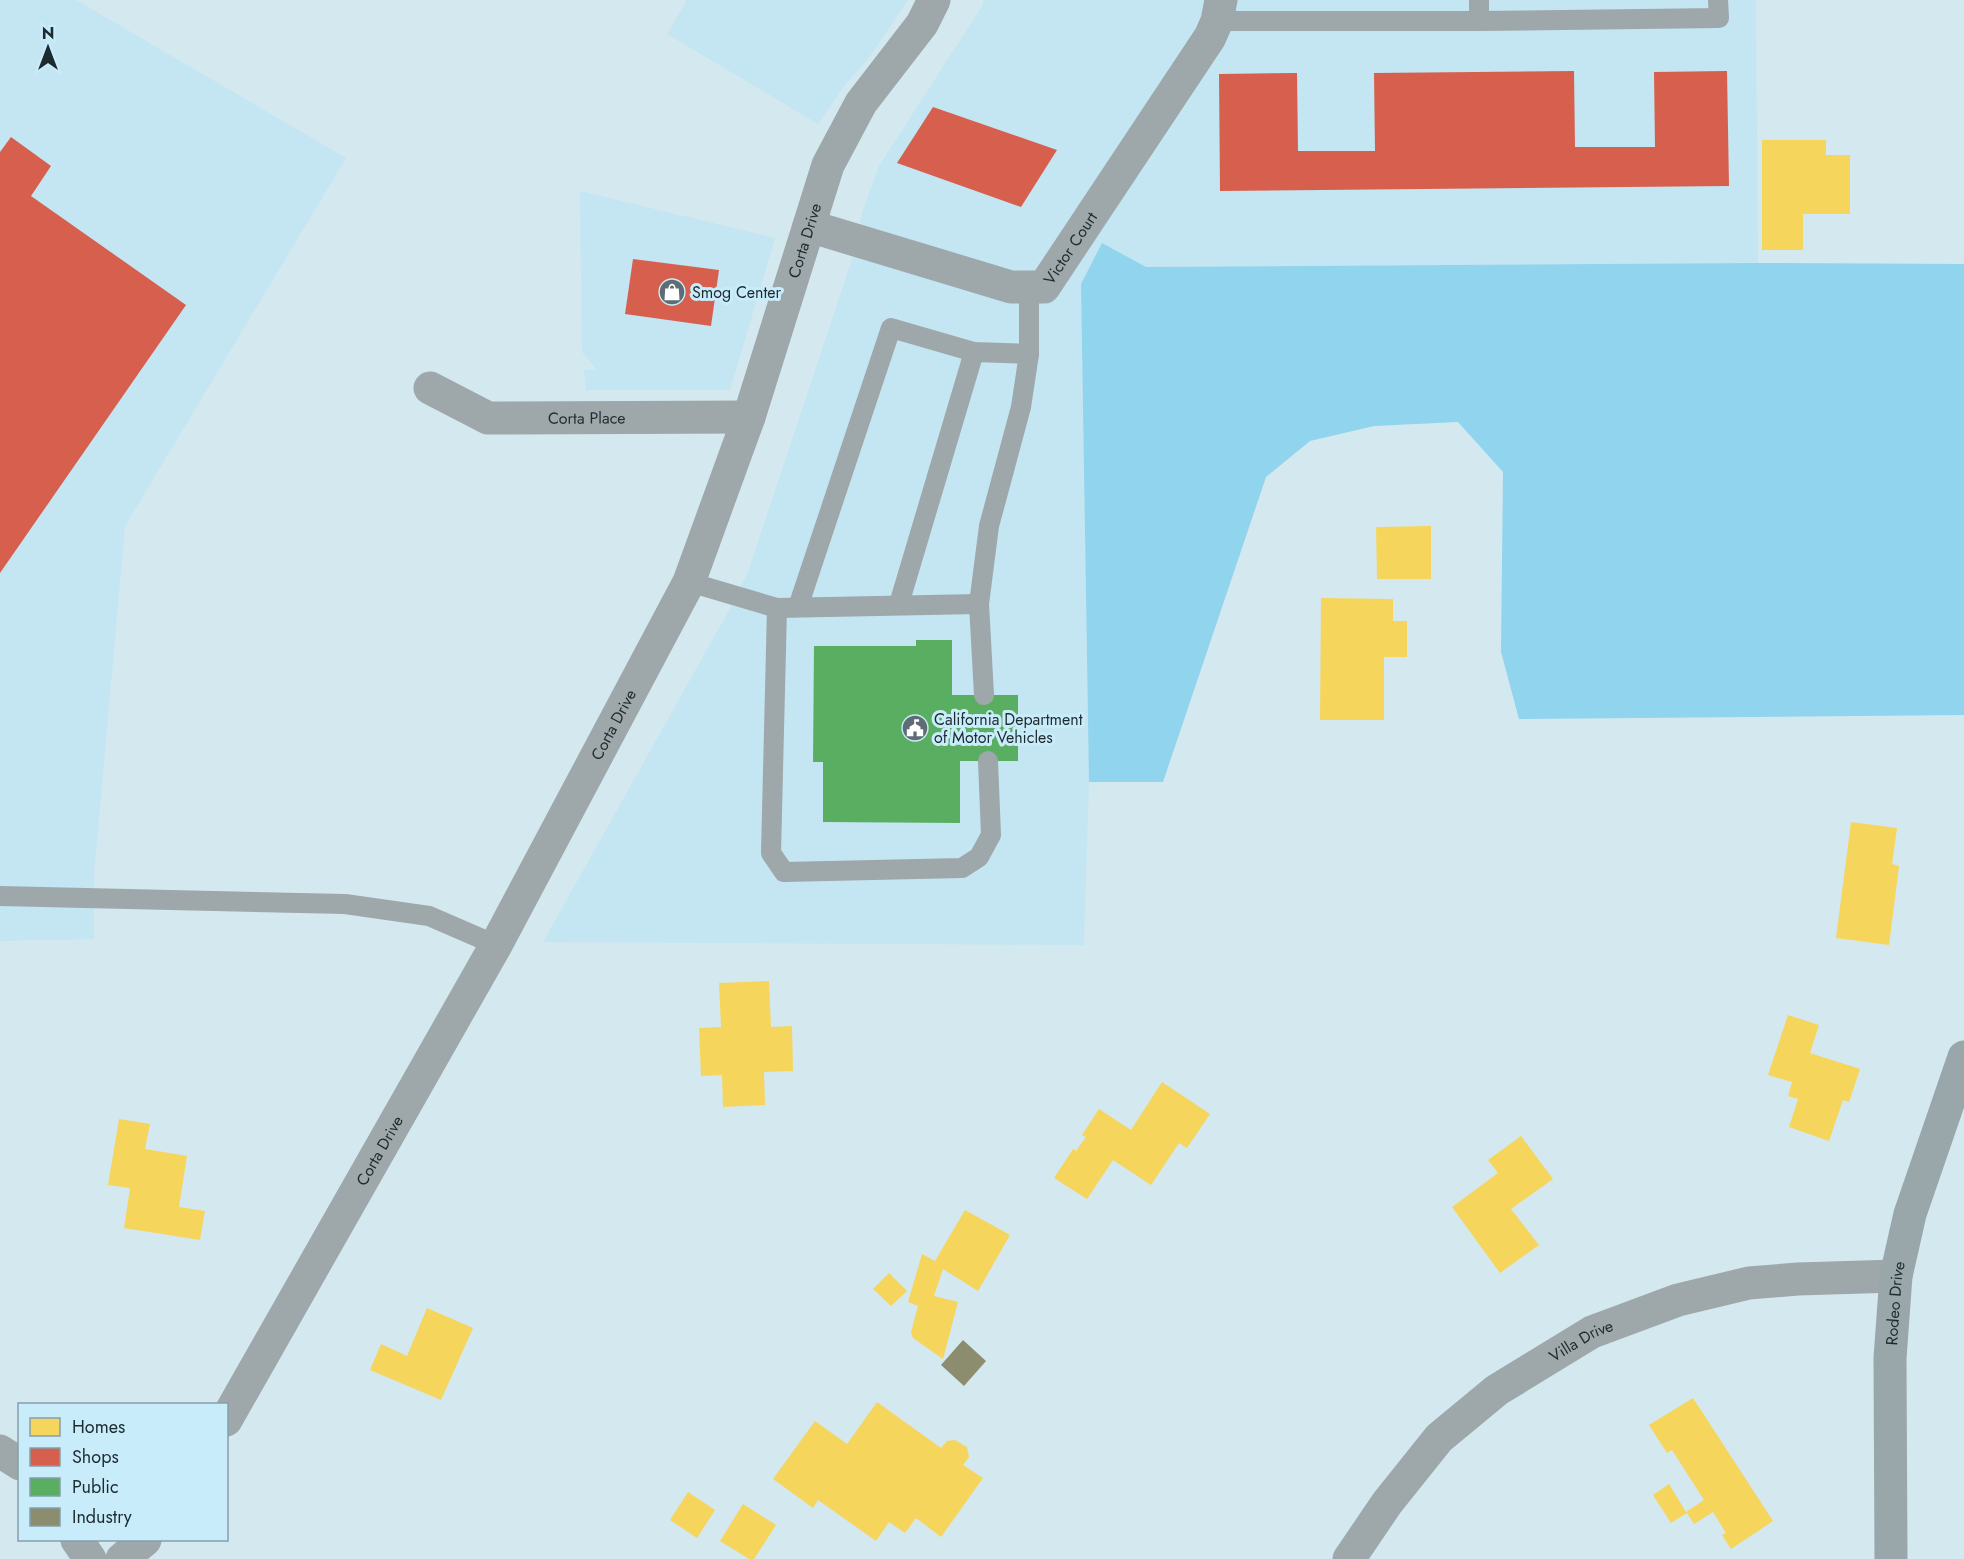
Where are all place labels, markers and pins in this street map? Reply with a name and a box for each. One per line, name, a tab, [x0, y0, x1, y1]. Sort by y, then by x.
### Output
shop icon: Smog Center	[657, 277, 687, 307]
place label: Smog Center	[692, 281, 782, 304]
place label: California Department of Motor Vehicles	[934, 708, 1083, 749]
public building icon: California Department of Motor Vehicles	[900, 713, 930, 743]

